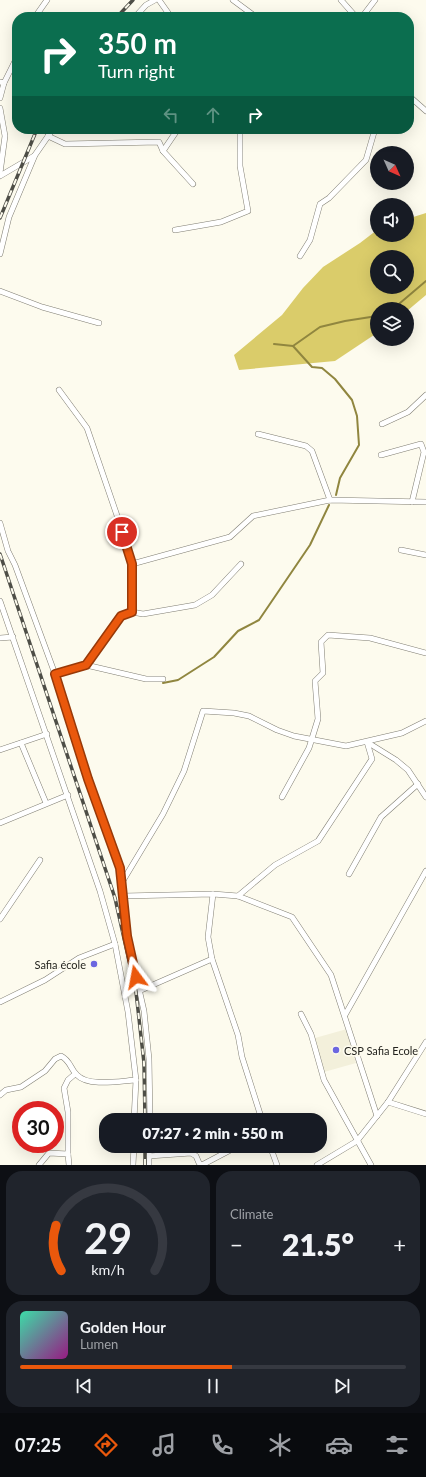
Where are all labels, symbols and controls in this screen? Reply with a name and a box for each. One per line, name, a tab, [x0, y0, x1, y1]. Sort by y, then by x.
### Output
text: 350 m	[98, 26, 177, 60]
icon: right	[32, 28, 84, 80]
text: Turn right	[98, 60, 175, 82]
icon: left	[160, 104, 182, 126]
icon: ahead	[202, 104, 224, 126]
icon: right	[244, 104, 266, 126]
north arrow	[370, 146, 414, 190]
map controls	[370, 146, 414, 346]
button: sound	[370, 198, 414, 242]
button: search	[370, 250, 414, 294]
button: layers	[370, 302, 414, 346]
pin	[105, 515, 139, 549]
icon: arrive	[111, 521, 133, 543]
position arrow	[115, 956, 157, 998]
place label: Safia école	[35, 958, 86, 971]
marker: Safia école	[89, 959, 99, 969]
place label: CSP Safia Ecole	[344, 1044, 418, 1057]
marker: CSP Safia Ecole	[331, 1045, 341, 1055]
speed limit sign: 30	[12, 1101, 64, 1153]
text: 07:27 · 2 min · 550 m	[142, 1124, 284, 1142]
text: Climate	[230, 1206, 273, 1222]
text: 29	[84, 1213, 132, 1263]
text: 21.5°	[282, 1226, 354, 1262]
text: −	[230, 1231, 243, 1258]
text: +	[393, 1231, 406, 1258]
text: km/h	[91, 1261, 125, 1278]
text: Golden Hour	[80, 1318, 166, 1336]
text: Lumen	[80, 1336, 118, 1352]
icon: previous	[73, 1375, 95, 1397]
icon: pause	[202, 1375, 224, 1397]
icon: next	[331, 1375, 353, 1397]
icon: directions	[92, 1431, 120, 1459]
icon: music	[150, 1431, 178, 1459]
icon: phone	[208, 1431, 236, 1459]
icon: climate	[266, 1431, 294, 1459]
icon: car	[325, 1431, 353, 1459]
icon: filters	[383, 1431, 411, 1459]
text: 07:25	[15, 1434, 62, 1456]

